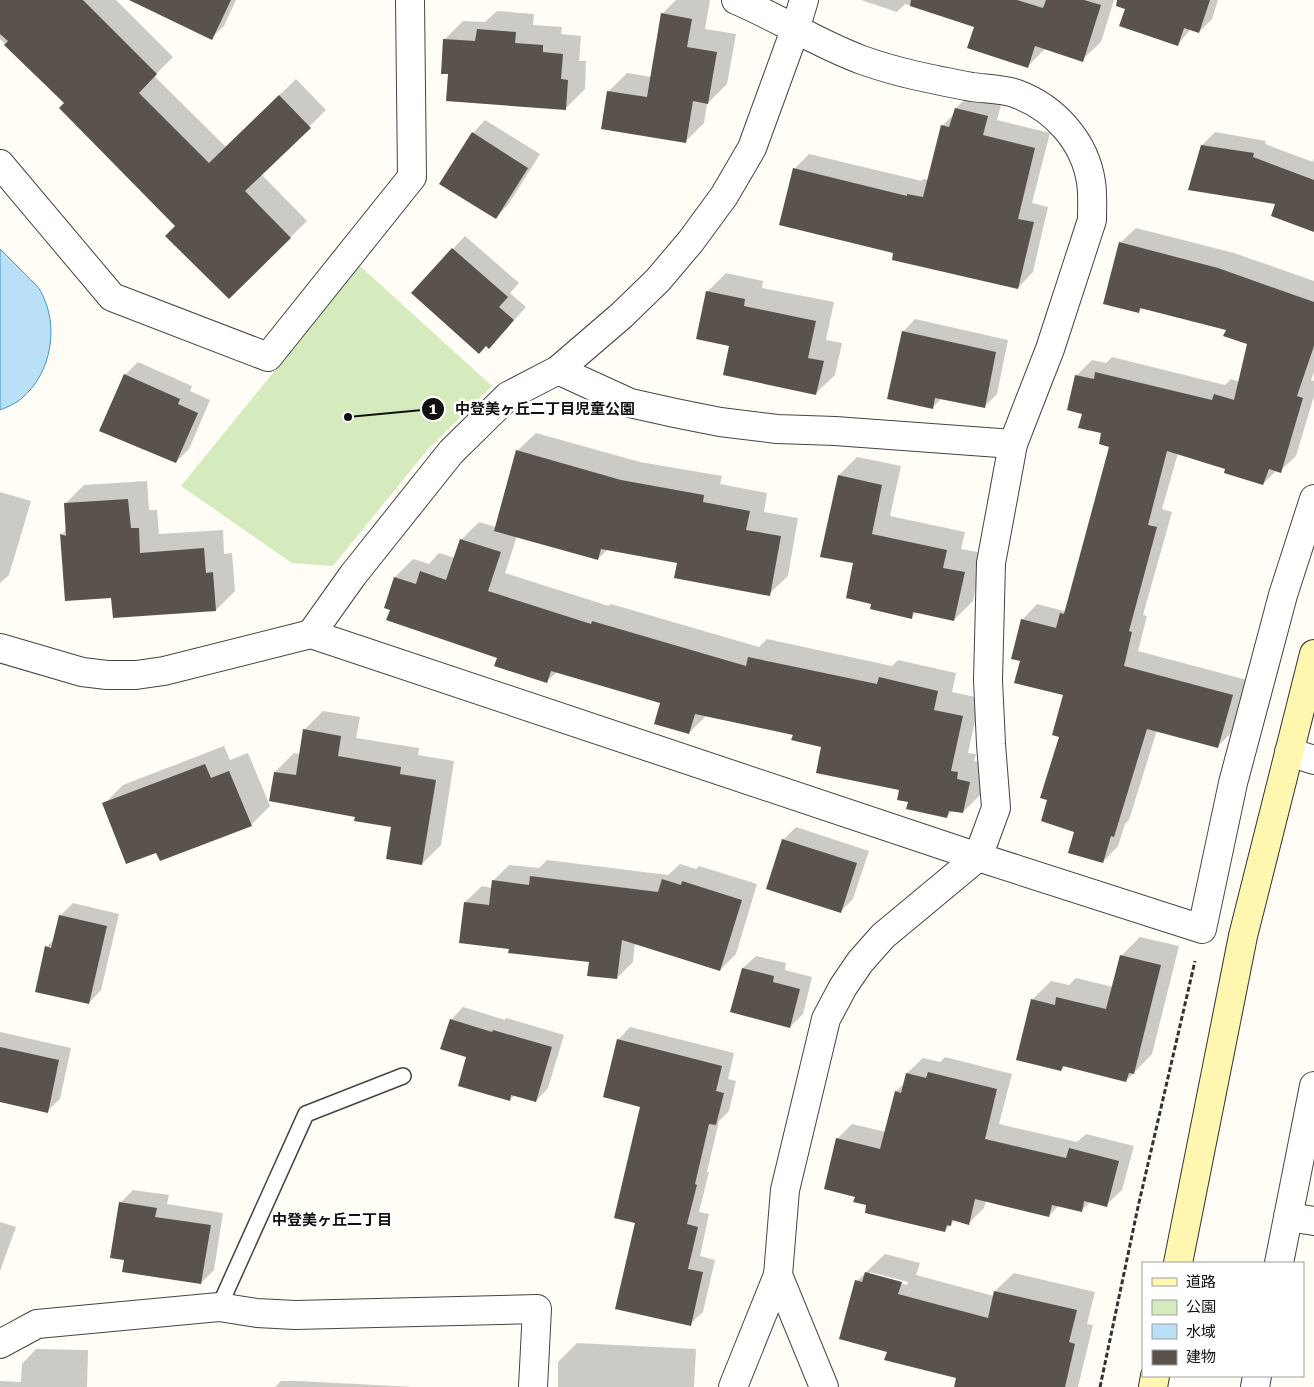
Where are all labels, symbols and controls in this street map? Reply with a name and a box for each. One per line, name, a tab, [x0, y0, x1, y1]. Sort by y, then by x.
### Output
callout: 中登美ヶ丘二丁目児童公園	[420, 394, 645, 424]
text: 1	[429, 400, 438, 418]
text: 中登美ヶ丘二丁目児童公園	[455, 400, 635, 418]
district label: 中登美ヶ丘二丁目	[272, 1211, 392, 1229]
legend	[1142, 1262, 1304, 1377]
text: 道路	[1186, 1273, 1216, 1291]
text: 公園	[1186, 1298, 1216, 1316]
text: 水域	[1186, 1323, 1216, 1341]
text: 建物	[1186, 1348, 1216, 1366]

